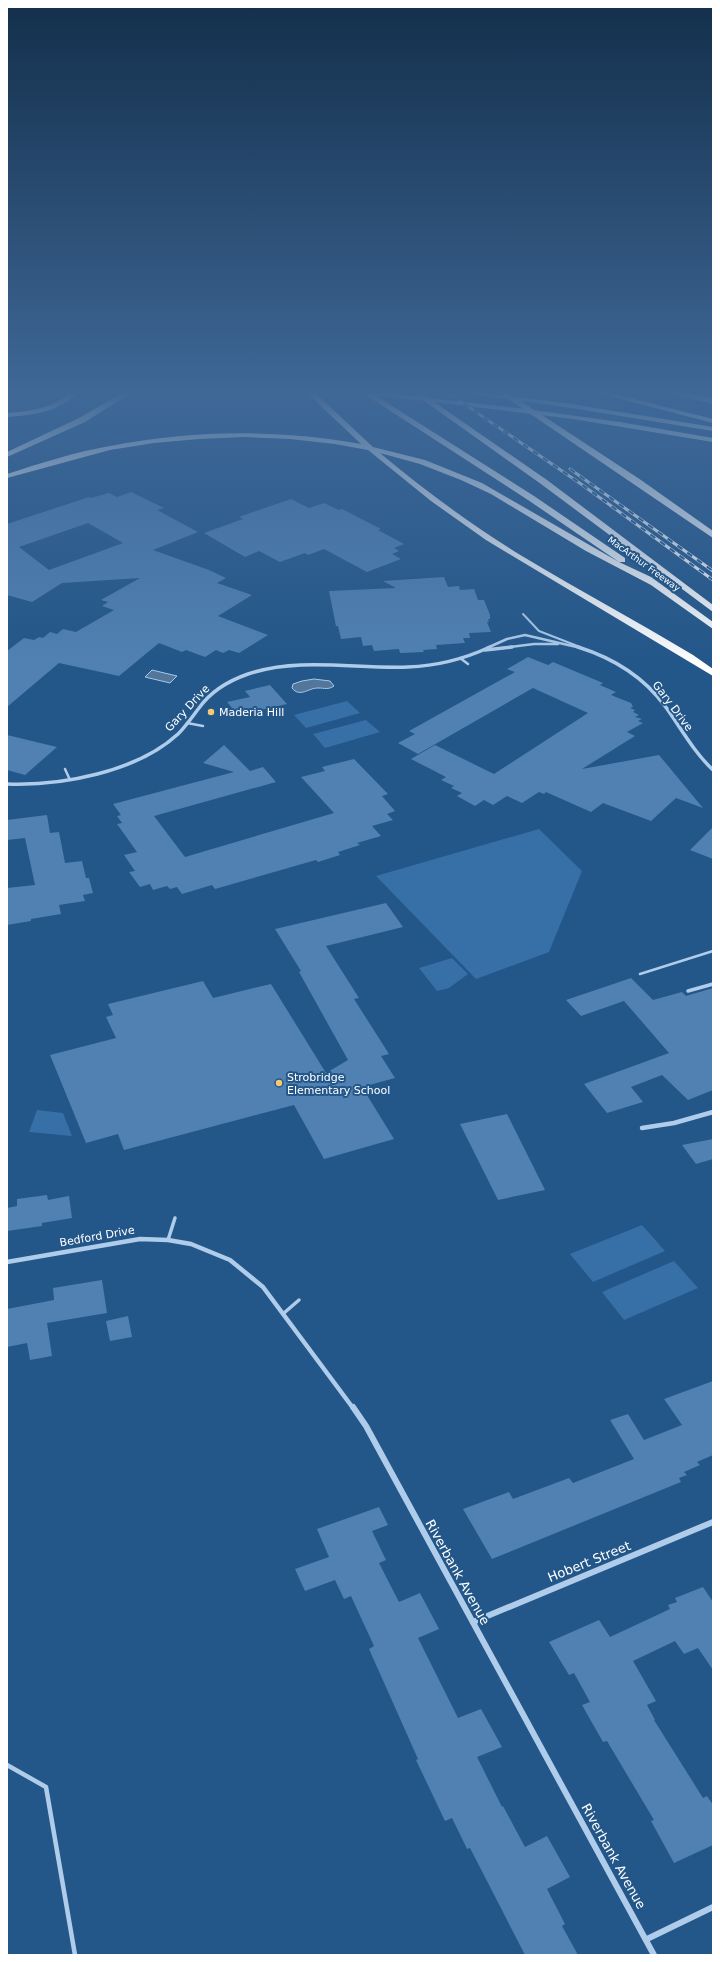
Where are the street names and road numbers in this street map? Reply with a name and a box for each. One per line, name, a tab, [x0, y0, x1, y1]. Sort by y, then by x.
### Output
street label: MacArthur Freeway	[606, 534, 683, 594]
street label: Gary Drive	[650, 679, 696, 734]
street label: Gary Drive	[162, 682, 212, 734]
street label: Bedford Drive	[59, 1223, 136, 1249]
street label: Riverbank Avenue	[422, 1517, 493, 1628]
street label: Hobert Street	[546, 1538, 633, 1585]
street label: Riverbank Avenue	[578, 1801, 649, 1912]

